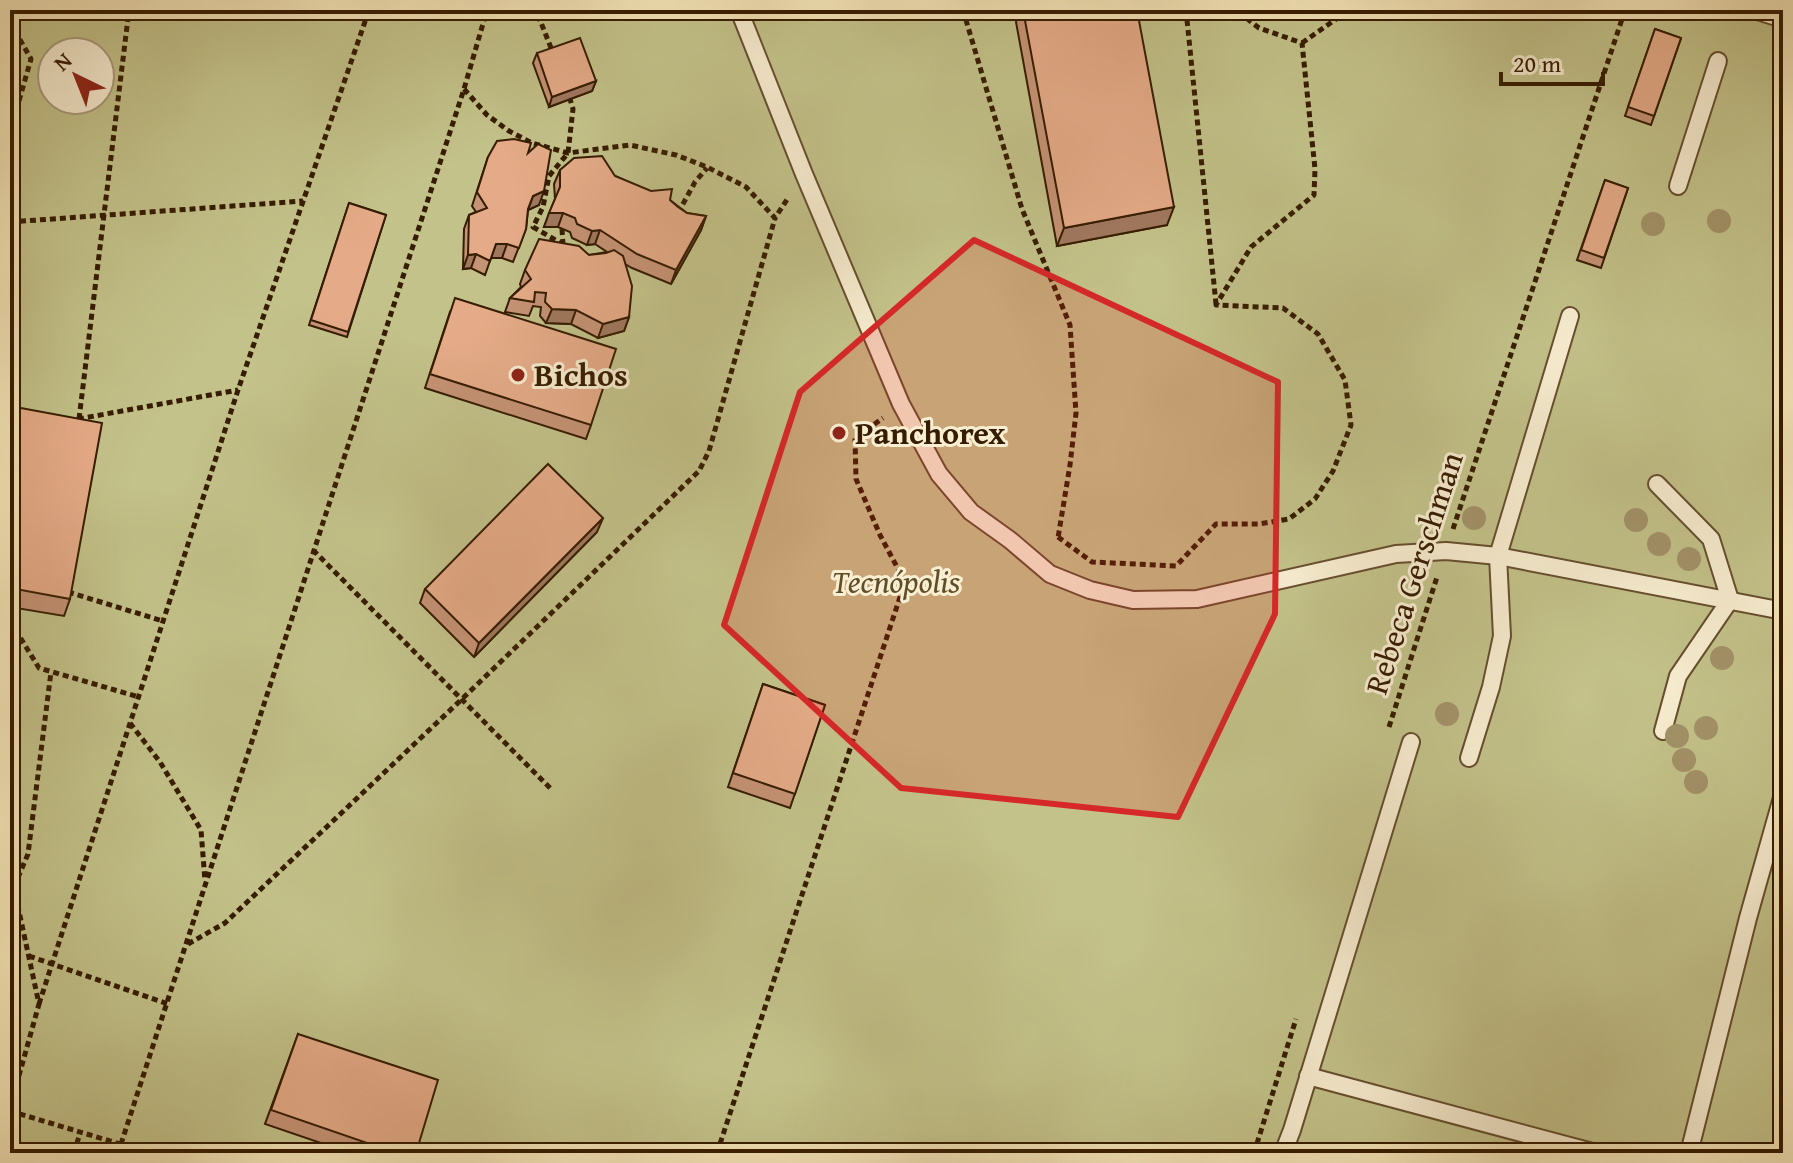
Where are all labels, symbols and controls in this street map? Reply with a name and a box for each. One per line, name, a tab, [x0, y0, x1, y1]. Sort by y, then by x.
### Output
north arrow	[36, 36, 116, 116]
scale bar	[1501, 36, 1603, 86]
text: N	[46, 44, 79, 78]
text: 20 m	[1513, 46, 1561, 81]
place label: Bichos	[534, 351, 628, 398]
marker: Bichos	[509, 366, 527, 384]
place label: Panchorex	[855, 409, 1006, 456]
marker: Panchorex	[830, 424, 848, 442]
street label: Rebeca Gerschman	[1352, 446, 1475, 700]
park label: Tecnópolis	[832, 558, 961, 605]

